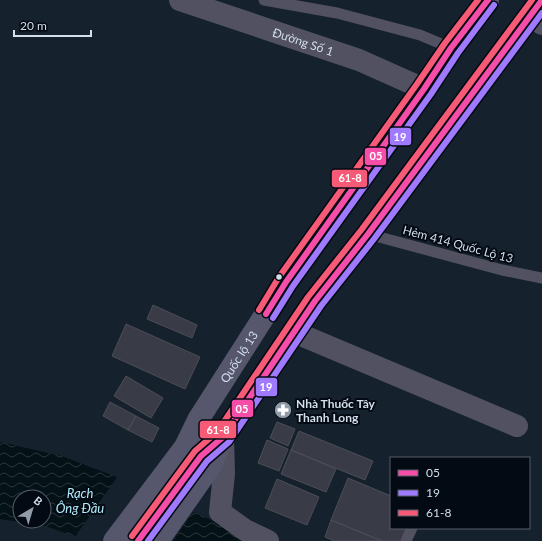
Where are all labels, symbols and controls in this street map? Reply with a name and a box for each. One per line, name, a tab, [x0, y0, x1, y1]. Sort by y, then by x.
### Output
scale bar	[14, 12, 91, 38]
text: 20 m	[20, 18, 47, 33]
street label: Đường Số 1	[271, 24, 336, 59]
line badge: 19	[389, 127, 412, 146]
text: 19	[394, 130, 406, 143]
line badge: 05	[364, 147, 387, 166]
text: 05	[370, 149, 382, 162]
line badge: 61-8	[331, 169, 368, 188]
text: 61-8	[338, 171, 362, 184]
street label: Hẻm 414 Quốc Lộ 13	[401, 222, 515, 266]
unlabelled marker	[274, 272, 284, 282]
street label: Quốc lộ 13	[216, 328, 261, 385]
line badge: 19	[255, 377, 278, 397]
text: 19	[260, 380, 272, 393]
place label: Nhà Thuốc Tây Thanh Long	[296, 396, 376, 425]
line badge: 05	[231, 399, 254, 418]
pharmacy icon: Nhà Thuốc Tây Thanh Long	[273, 400, 293, 420]
text: 05	[236, 402, 248, 415]
line badge: 61-8	[199, 420, 237, 439]
text: 61-8	[206, 423, 230, 436]
legend	[390, 457, 530, 529]
text: 05	[426, 465, 440, 480]
water label: Rạch Ông Đầu	[56, 485, 104, 516]
text: 19	[426, 485, 440, 500]
north arrow	[12, 489, 52, 529]
text: B	[32, 493, 45, 508]
text: 61-8	[426, 505, 451, 520]

